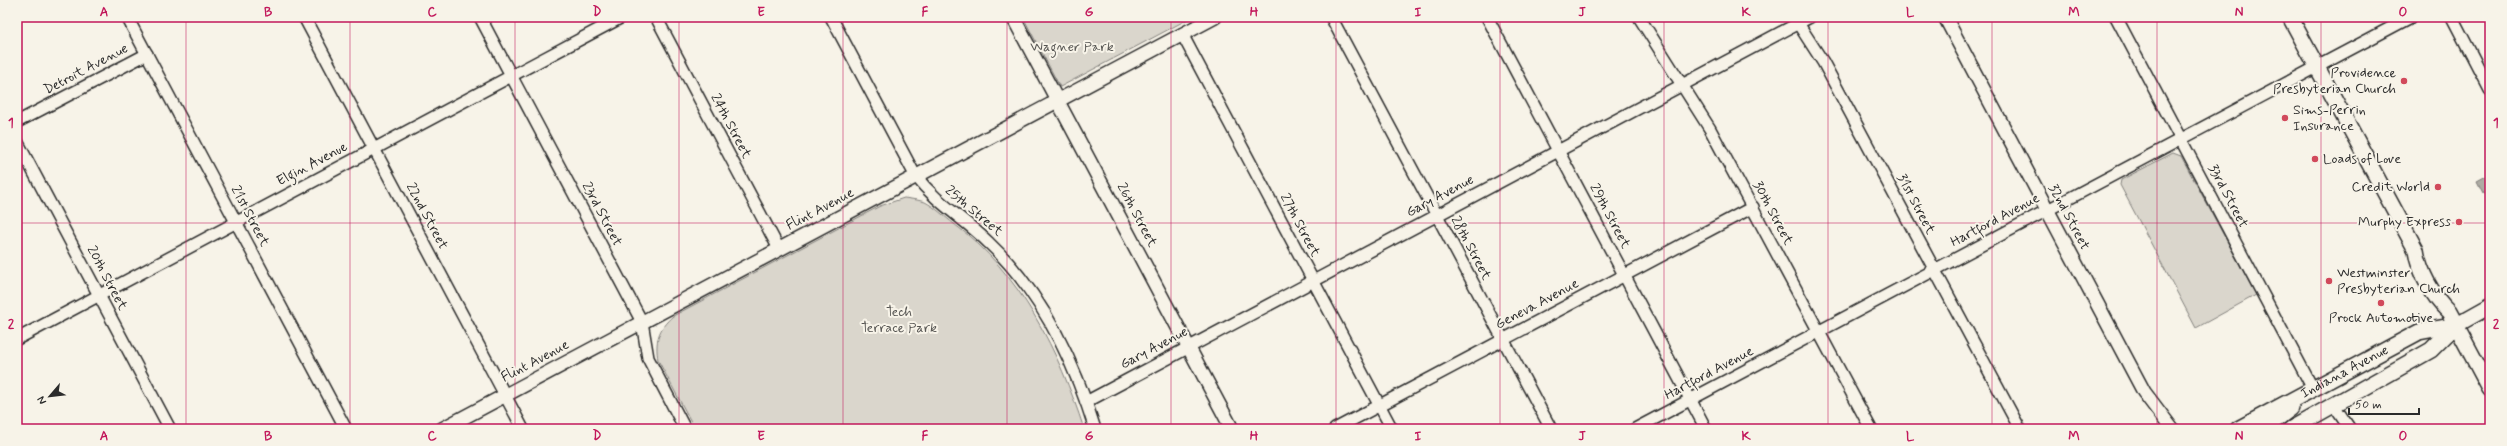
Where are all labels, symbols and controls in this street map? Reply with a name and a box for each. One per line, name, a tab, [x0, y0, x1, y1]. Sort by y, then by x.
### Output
text: A	[100, 4, 108, 21]
text: B	[264, 4, 273, 21]
text: C	[427, 4, 437, 21]
text: D	[593, 4, 602, 21]
text: E	[757, 4, 765, 21]
text: F	[922, 4, 929, 21]
text: G	[1085, 4, 1094, 21]
text: H	[1250, 4, 1259, 21]
text: I	[1415, 4, 1422, 21]
text: J	[1578, 4, 1586, 21]
text: K	[1741, 4, 1751, 21]
text: L	[1906, 4, 1915, 21]
text: M	[2068, 4, 2080, 21]
text: N	[2235, 4, 2244, 21]
text: O	[2399, 4, 2408, 21]
park label: Wagner Park	[1030, 38, 1114, 58]
street label: Detroit Avenue	[41, 39, 131, 99]
place label: Providence Presbyterian Church	[2273, 64, 2396, 98]
marker: Providence Presbyterian Church	[2399, 76, 2409, 86]
street label: 24th Street	[706, 90, 756, 162]
place label: Sims-Perrin Insurance	[2293, 101, 2366, 135]
marker: Sims-Perrin Insurance	[2280, 113, 2290, 123]
text: 1	[8, 115, 14, 132]
text: 1	[2493, 115, 2499, 132]
street label: Elgin Avenue	[273, 138, 352, 192]
place label: Loads of Love	[2323, 150, 2401, 168]
marker: Loads of Love	[2310, 154, 2320, 164]
street label: 33rd Street	[2204, 161, 2252, 231]
street label: Gary Avenue	[1403, 171, 1477, 221]
street label: 31st Street	[1893, 171, 1940, 238]
street label: 30th Street	[1749, 178, 1798, 249]
place label: Credit World	[2352, 178, 2430, 196]
street label: 23rd Street	[578, 179, 627, 249]
street label: 22nd Street	[402, 180, 452, 253]
street label: 26th Street	[1113, 180, 1162, 251]
street label: 29th Street	[1585, 180, 1635, 252]
street label: 32nd Street	[2044, 181, 2094, 254]
street label: 21st Street	[226, 182, 274, 250]
street label: 25th Street	[941, 182, 1007, 241]
marker: Credit World	[2433, 182, 2443, 192]
street label: Flint Avenue	[783, 183, 857, 234]
street label: Hartford Avenue	[1947, 189, 2044, 253]
street label: 27th Street	[1276, 190, 1325, 261]
street label: 28th Street	[1447, 213, 1496, 284]
place label: Murphy Express	[2358, 213, 2451, 231]
marker: Murphy Express	[2454, 217, 2464, 227]
street label: 20th Street	[82, 243, 132, 314]
place label: Westminster Presbyterian Church	[2337, 264, 2460, 298]
street label: Geneva Avenue	[1492, 274, 1582, 334]
marker: Westminster Presbyterian Church	[2324, 276, 2334, 286]
marker: Prock Automotive	[2376, 298, 2386, 308]
park label: Tech Terrace Park	[861, 303, 937, 337]
place label: Prock Automotive	[2329, 309, 2433, 327]
text: 2	[8, 316, 15, 333]
text: 2	[2493, 316, 2500, 333]
street label: Gary Avenue	[1117, 323, 1191, 373]
street label: Flint Avenue	[498, 335, 572, 386]
street label: Indiana Avenue	[2298, 341, 2392, 403]
street label: Hartford Avenue	[1661, 342, 1758, 406]
north arrow	[30, 376, 70, 416]
scale bar	[2349, 390, 2419, 416]
text: N	[34, 394, 50, 407]
text: 50 m	[2355, 397, 2382, 413]
text: A	[100, 428, 108, 445]
text: B	[264, 428, 273, 445]
text: C	[427, 428, 437, 445]
text: D	[593, 428, 602, 445]
text: E	[757, 428, 765, 445]
text: F	[922, 428, 929, 445]
text: G	[1085, 428, 1094, 445]
text: H	[1250, 428, 1259, 445]
text: I	[1415, 428, 1422, 445]
text: J	[1578, 428, 1586, 445]
text: K	[1741, 428, 1751, 445]
text: L	[1906, 428, 1915, 445]
text: M	[2068, 428, 2080, 445]
text: N	[2235, 428, 2244, 445]
text: O	[2399, 428, 2408, 445]

